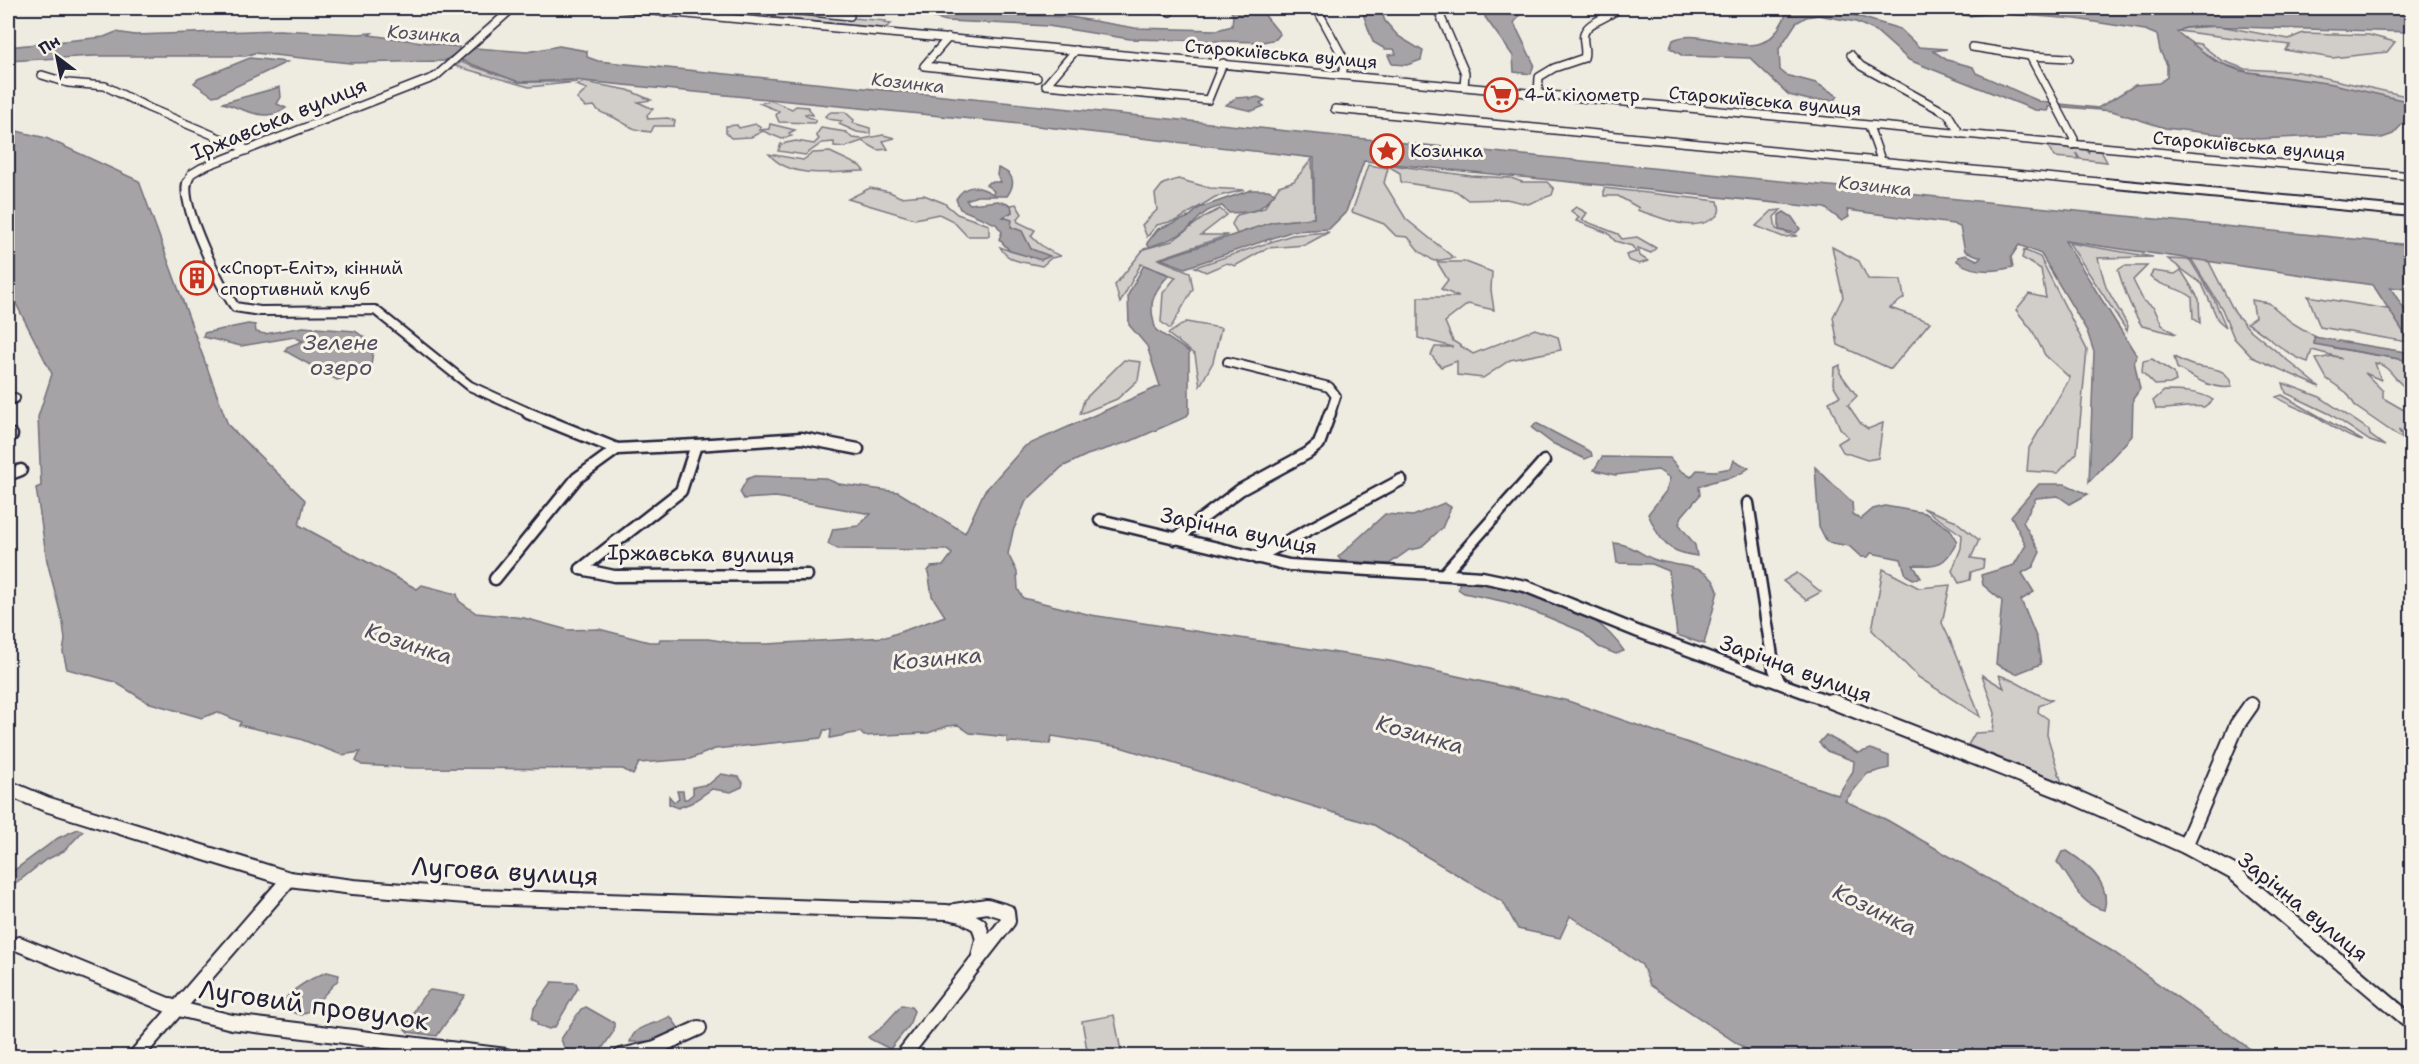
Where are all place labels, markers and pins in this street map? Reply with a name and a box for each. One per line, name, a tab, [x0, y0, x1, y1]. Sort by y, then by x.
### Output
supermarket icon: 4-й кілометр	[1483, 77, 1519, 113]
place label: 4-й кілометр	[1524, 83, 1640, 107]
place icon: Козинка	[1369, 133, 1405, 169]
place label: Козинка	[1410, 139, 1483, 163]
place label: «Спорт-Еліт», кінний спортивний клуб	[220, 256, 403, 301]
building icon: «Спорт-Еліт», кінний спортивний клуб	[179, 260, 215, 296]

